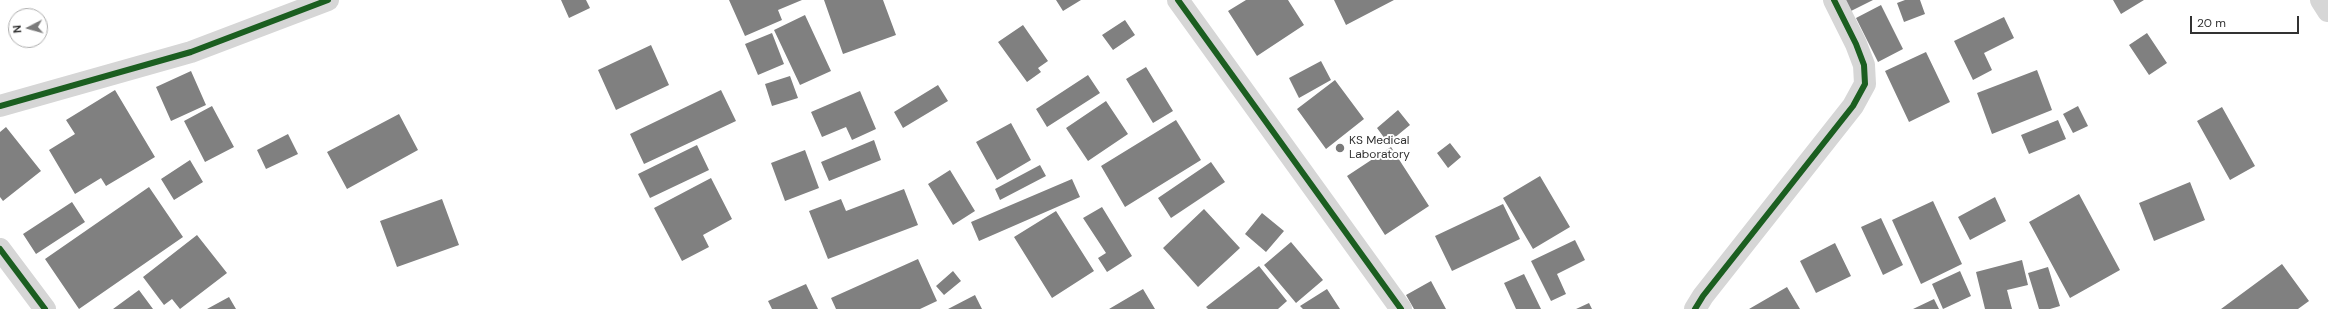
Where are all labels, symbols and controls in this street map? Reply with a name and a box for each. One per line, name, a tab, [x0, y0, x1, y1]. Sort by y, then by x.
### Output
north arrow	[8, 8, 48, 48]
scale bar	[2192, 8, 2301, 34]
text: 20 m	[2197, 15, 2226, 31]
text: N	[10, 24, 24, 34]
place label: KS Medical Laboratory	[1349, 134, 1410, 162]
marker: KS Medical Laboratory	[1334, 142, 1346, 154]

